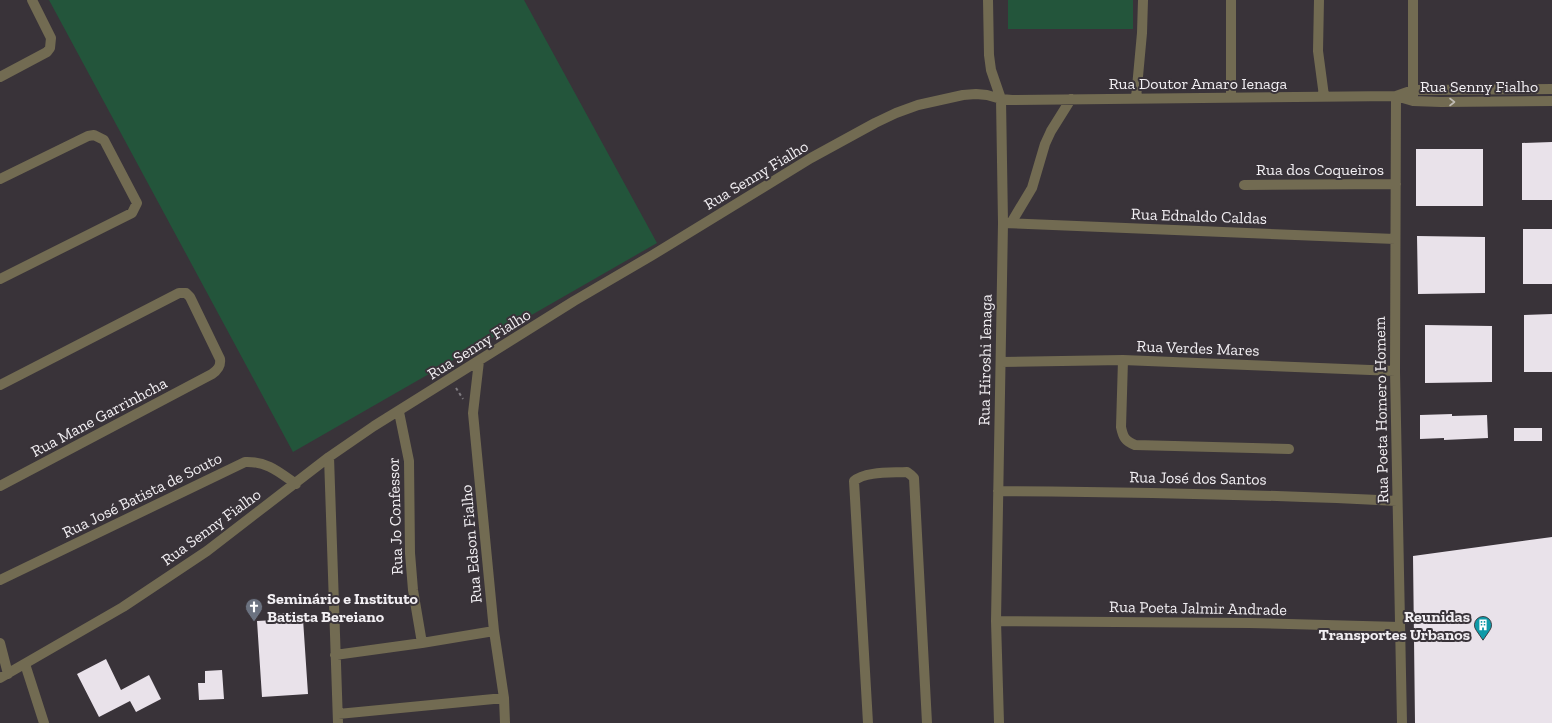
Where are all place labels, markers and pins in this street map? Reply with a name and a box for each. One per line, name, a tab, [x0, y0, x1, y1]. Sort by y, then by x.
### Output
place label: Seminário e Instituto Batista Bereiano	[267, 589, 419, 626]
church icon: Seminário e Instituto Batista Bereiano	[244, 597, 264, 622]
place label: Reunidas Transportes Urbanos	[1318, 607, 1470, 644]
building icon: Reunidas Transportes Urbanos	[1473, 615, 1493, 640]

